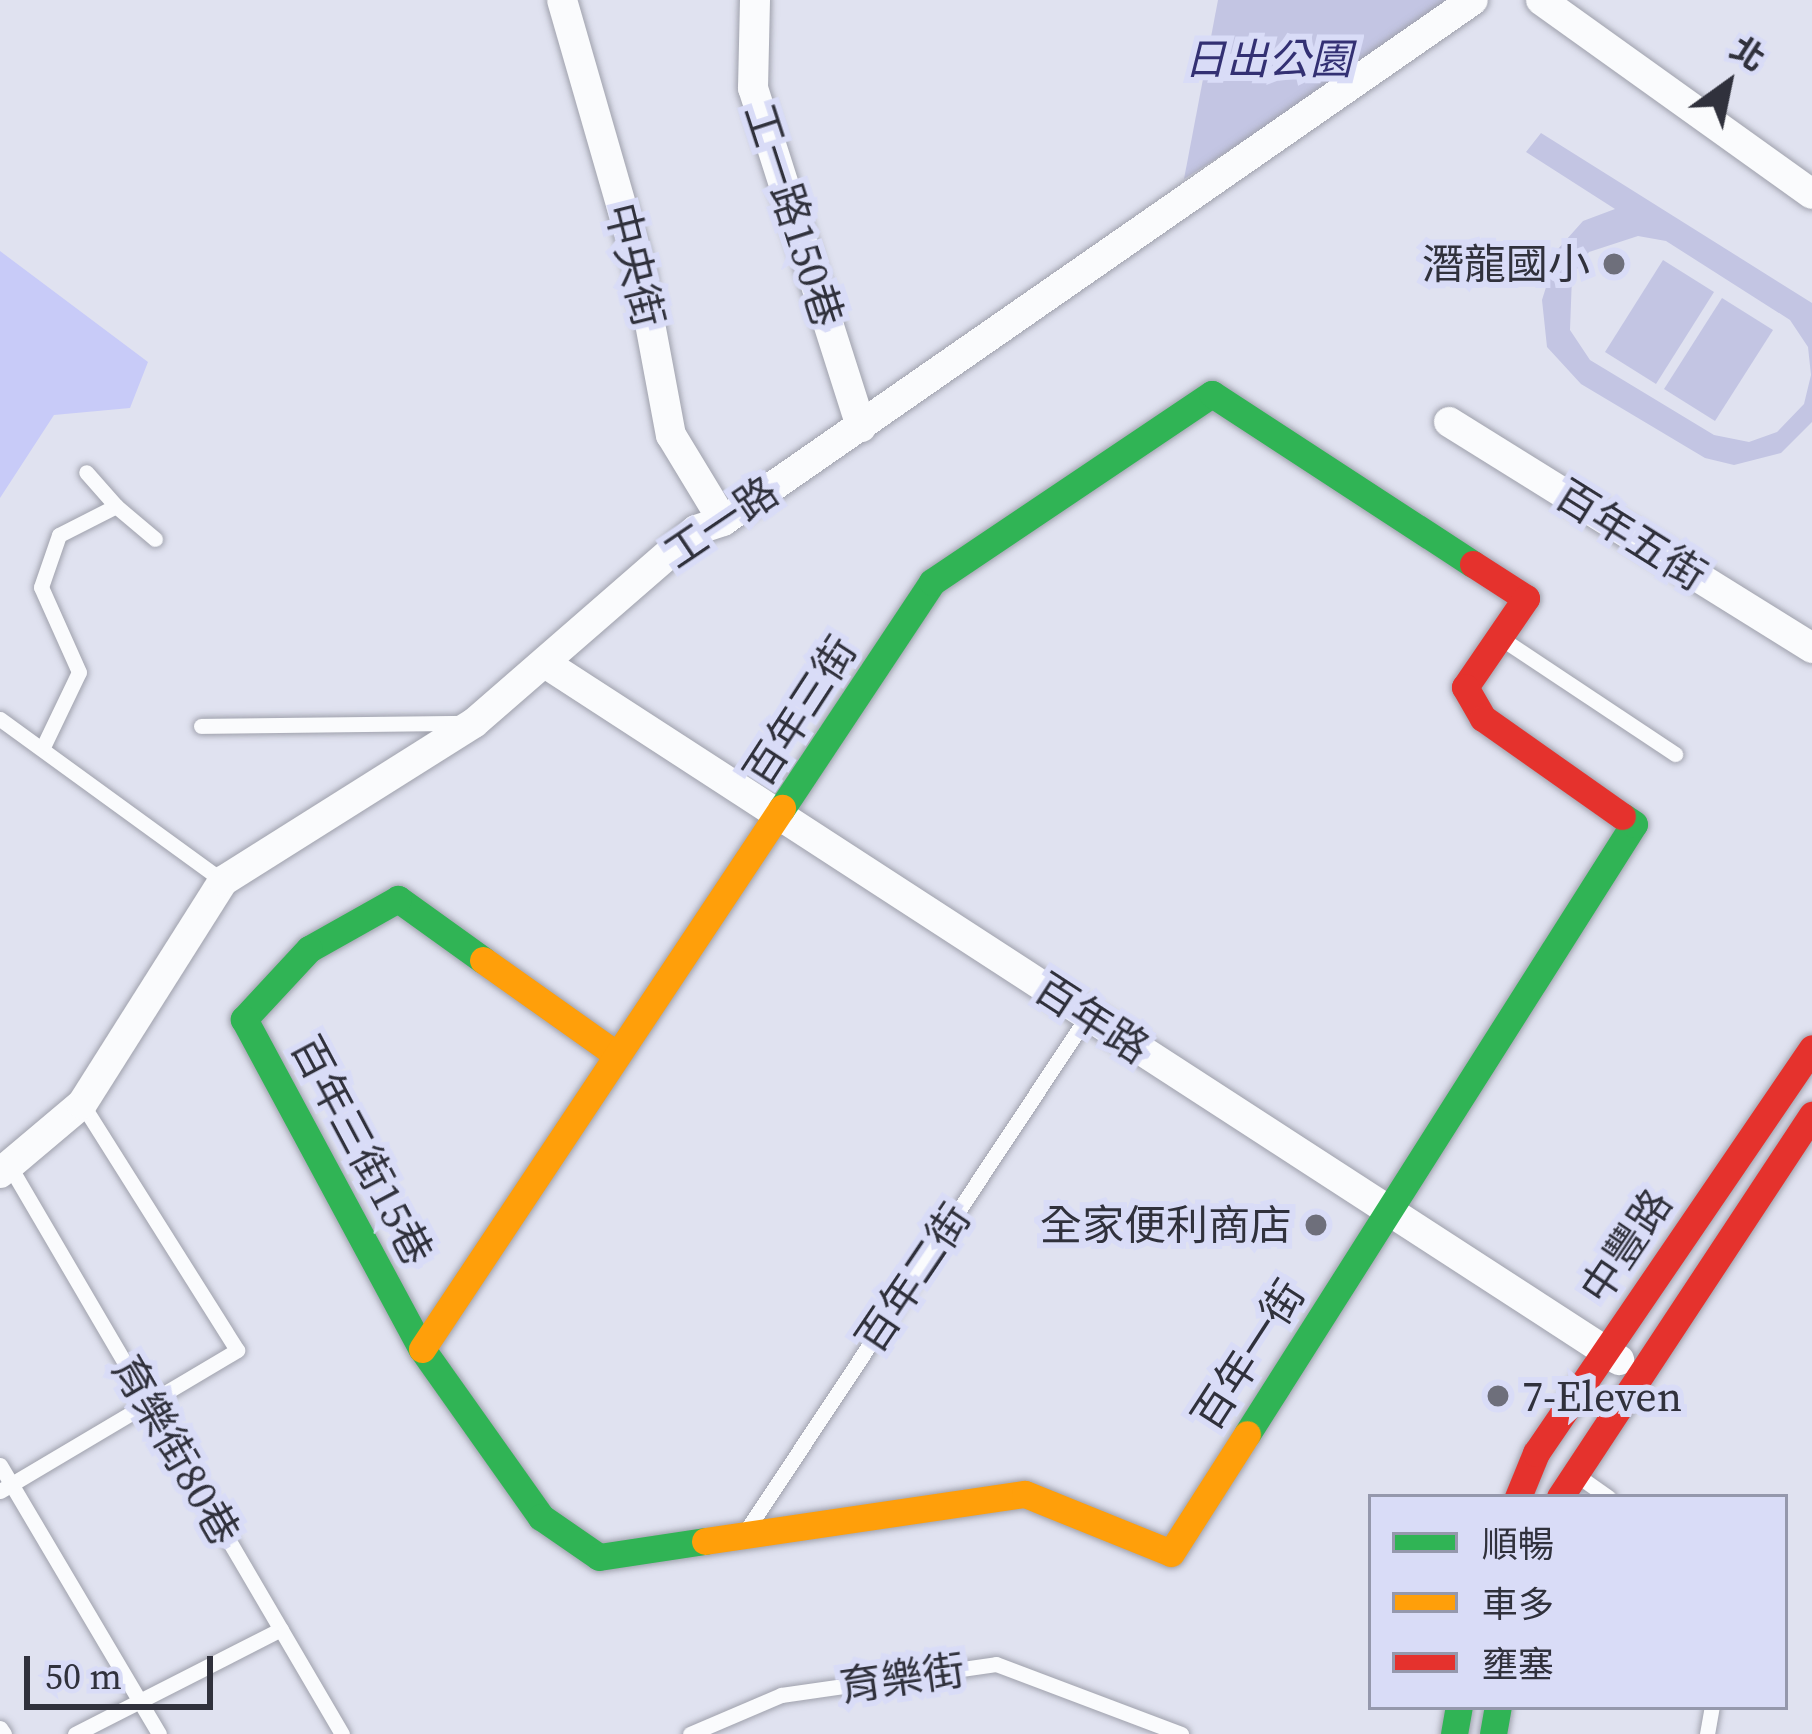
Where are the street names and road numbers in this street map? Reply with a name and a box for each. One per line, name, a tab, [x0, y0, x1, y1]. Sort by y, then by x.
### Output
street label: 工一路150巷	[734, 97, 854, 333]
street label: 中央街	[595, 198, 675, 332]
street label: 工一路	[655, 466, 787, 578]
street label: 百年五街	[1546, 469, 1716, 601]
street label: 百年三街	[733, 627, 867, 795]
street label: 百年路	[1025, 963, 1159, 1073]
street label: 百年三街15巷	[281, 1027, 443, 1273]
street label: 中豐路	[1570, 1180, 1682, 1312]
street label: 百年二街	[845, 1194, 981, 1362]
street label: 百年一街	[1181, 1271, 1315, 1439]
street label: 育樂街80巷	[102, 1346, 250, 1554]
street label: 育樂街	[836, 1644, 968, 1712]

